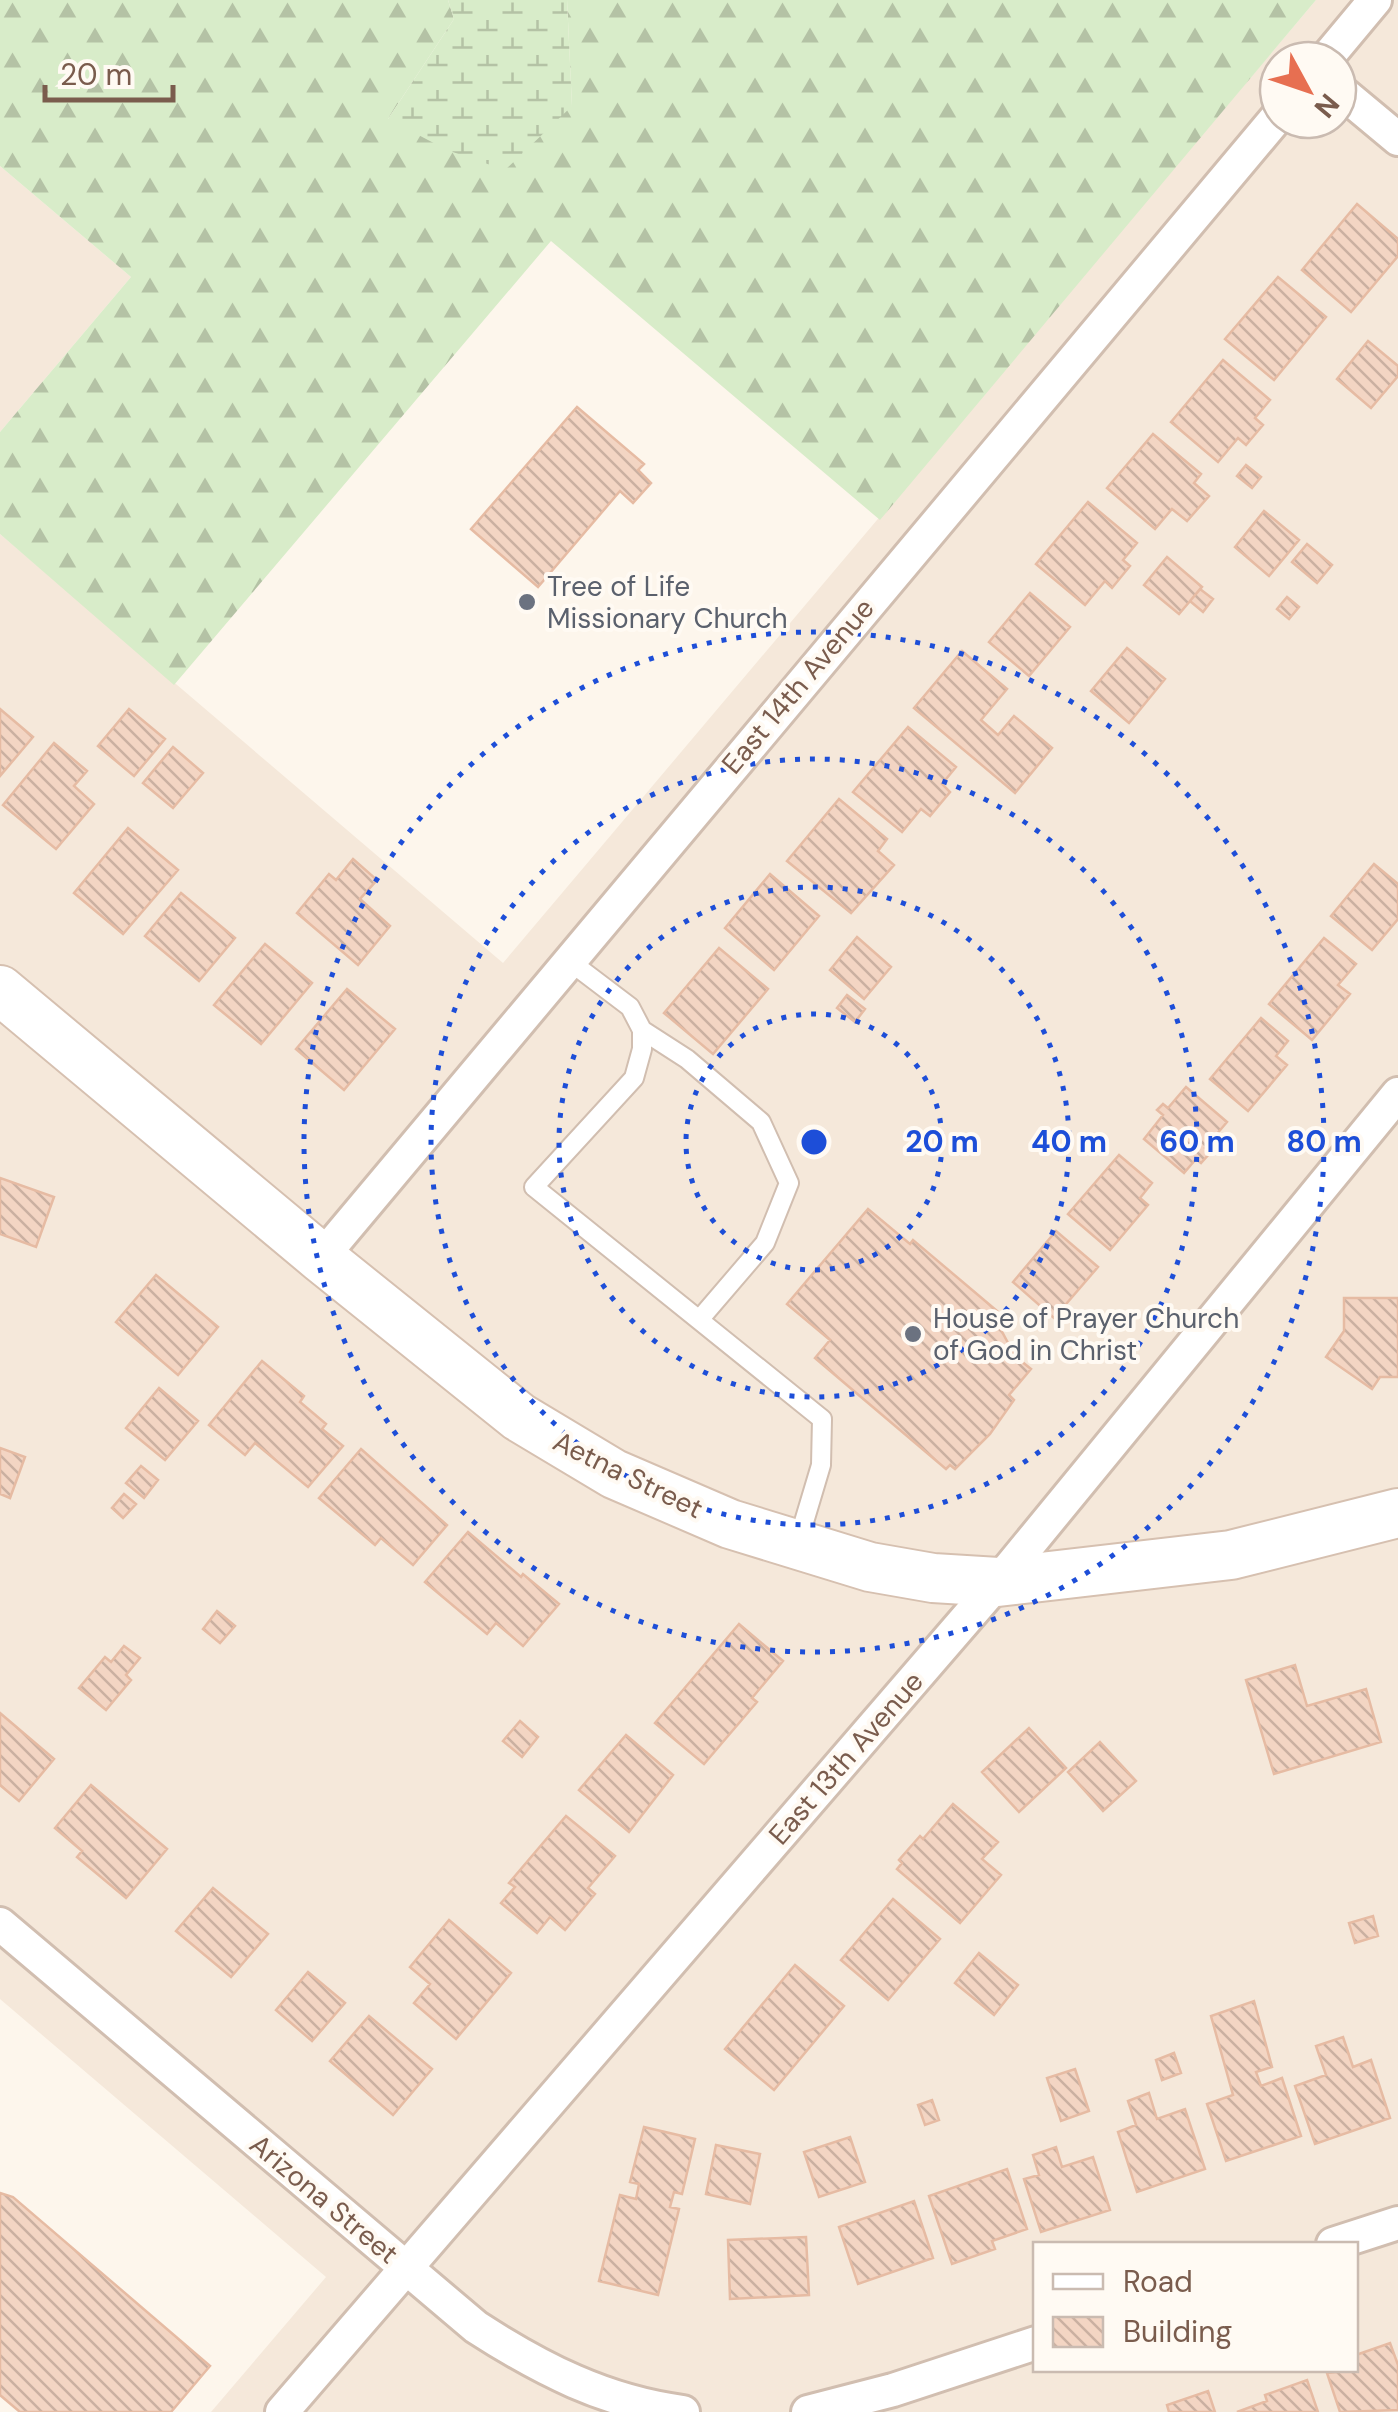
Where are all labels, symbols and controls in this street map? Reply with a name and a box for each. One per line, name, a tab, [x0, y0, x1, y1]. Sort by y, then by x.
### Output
scale bar	[45, 40, 172, 102]
north arrow	[1258, 40, 1358, 140]
text: 20 m	[60, 55, 132, 94]
text: N	[1306, 86, 1348, 125]
place label: Tree of Life Missionary Church	[547, 568, 788, 637]
street label: East 14th Avenue	[714, 590, 882, 782]
marker: Tree of Life Missionary Church	[516, 591, 538, 613]
text: 20 m	[905, 1122, 979, 1161]
text: 40 m	[1031, 1122, 1107, 1161]
text: 60 m	[1159, 1122, 1235, 1161]
text: 80 m	[1286, 1122, 1362, 1161]
centre of rings	[796, 1124, 832, 1160]
place label: House of Prayer Church of God in Christ	[933, 1300, 1239, 1369]
marker: House of Prayer Church of God in Christ	[902, 1323, 924, 1345]
street label: Aetna Street	[547, 1423, 709, 1527]
street label: East 13th Avenue	[761, 1664, 931, 1852]
street label: Arizona Street	[242, 2126, 406, 2272]
legend	[1033, 2242, 1358, 2372]
text: Road	[1123, 2262, 1193, 2301]
text: Building	[1123, 2312, 1232, 2351]

